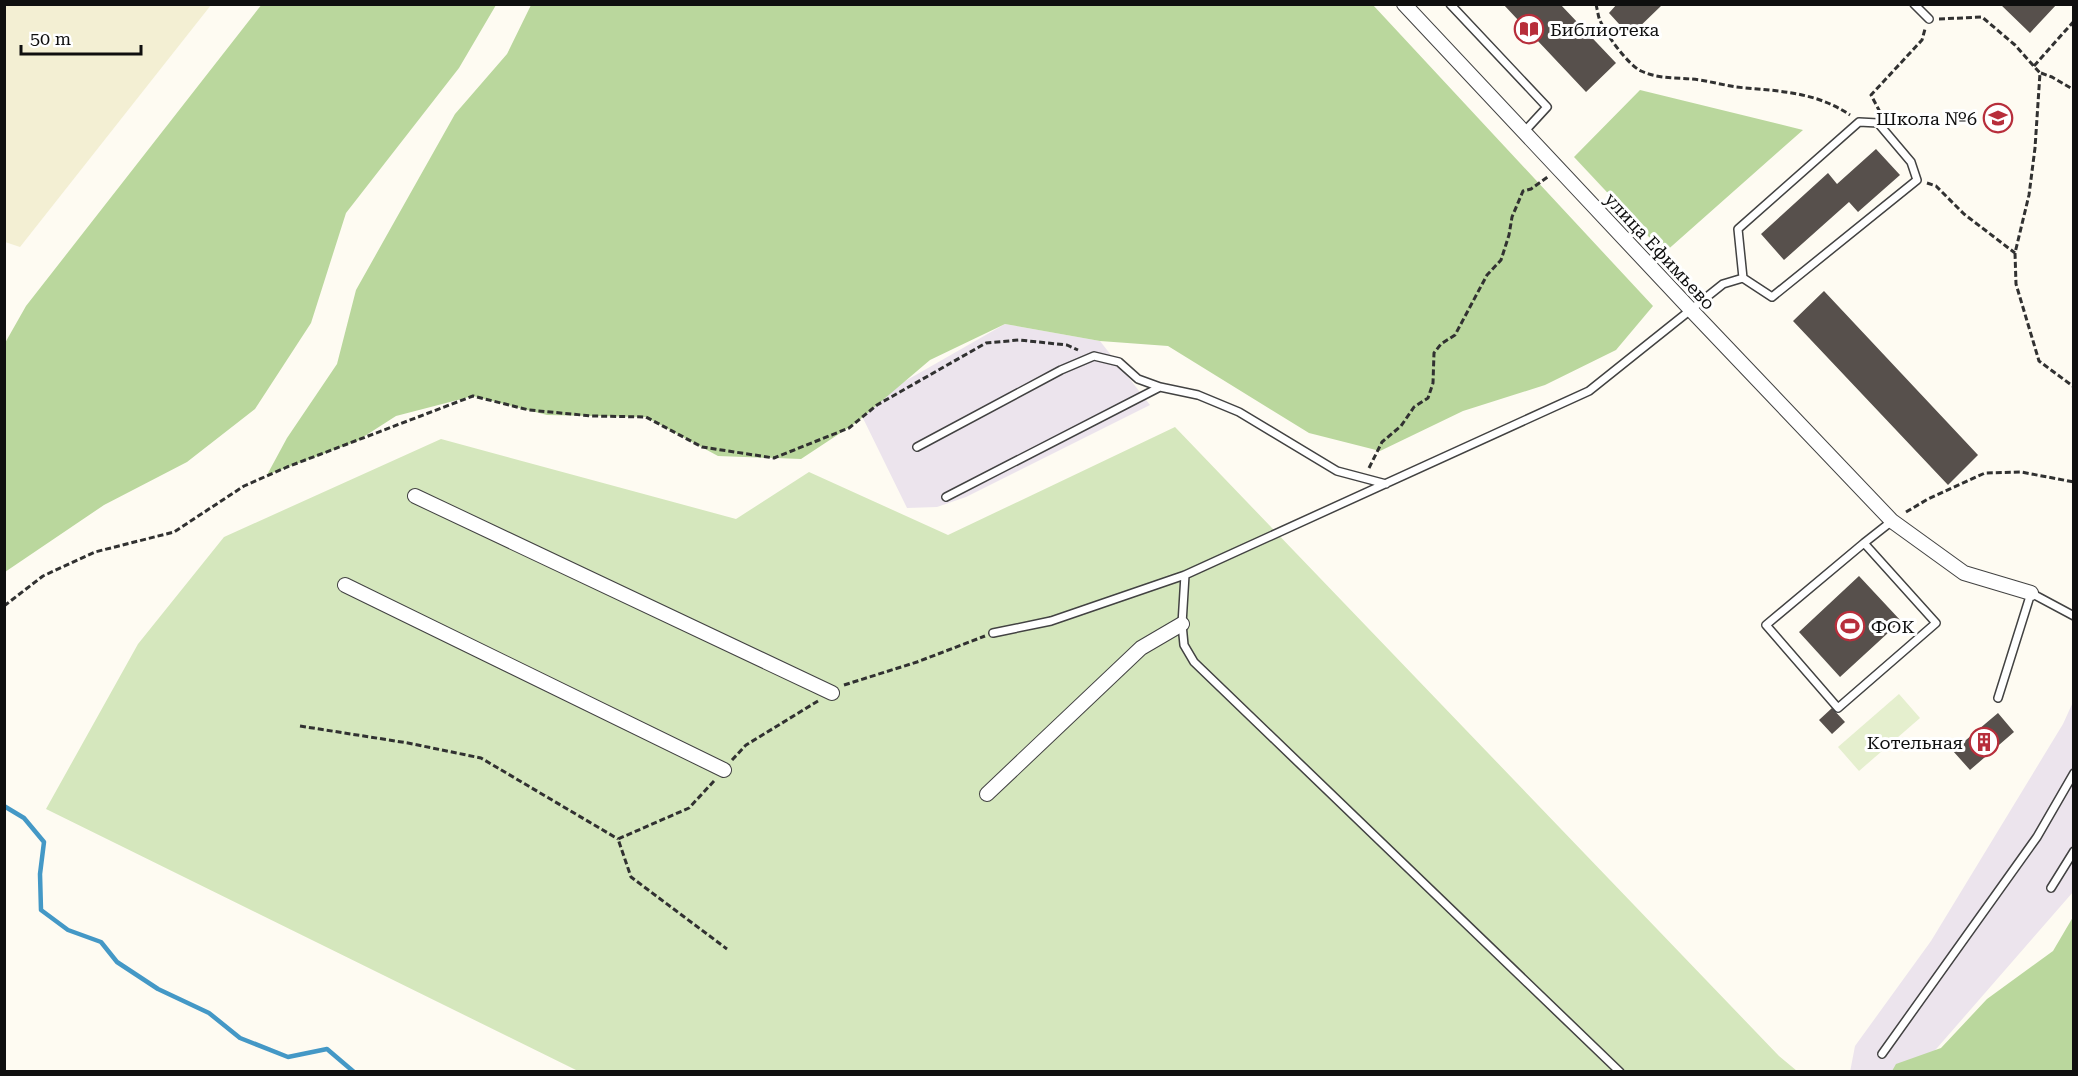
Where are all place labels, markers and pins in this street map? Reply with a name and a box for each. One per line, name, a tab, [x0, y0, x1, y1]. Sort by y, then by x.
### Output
library icon: Библиотека	[1513, 13, 1545, 45]
place label: Библиотека	[1550, 19, 1659, 40]
school or university icon: Школа №6	[1982, 102, 2014, 134]
place label: Школа №6	[1876, 108, 1977, 129]
sports icon: ФОК	[1834, 610, 1866, 642]
place label: ФОК	[1871, 616, 1915, 637]
building icon: Котельная	[1968, 726, 2000, 758]
place label: Котельная	[1867, 732, 1963, 753]

